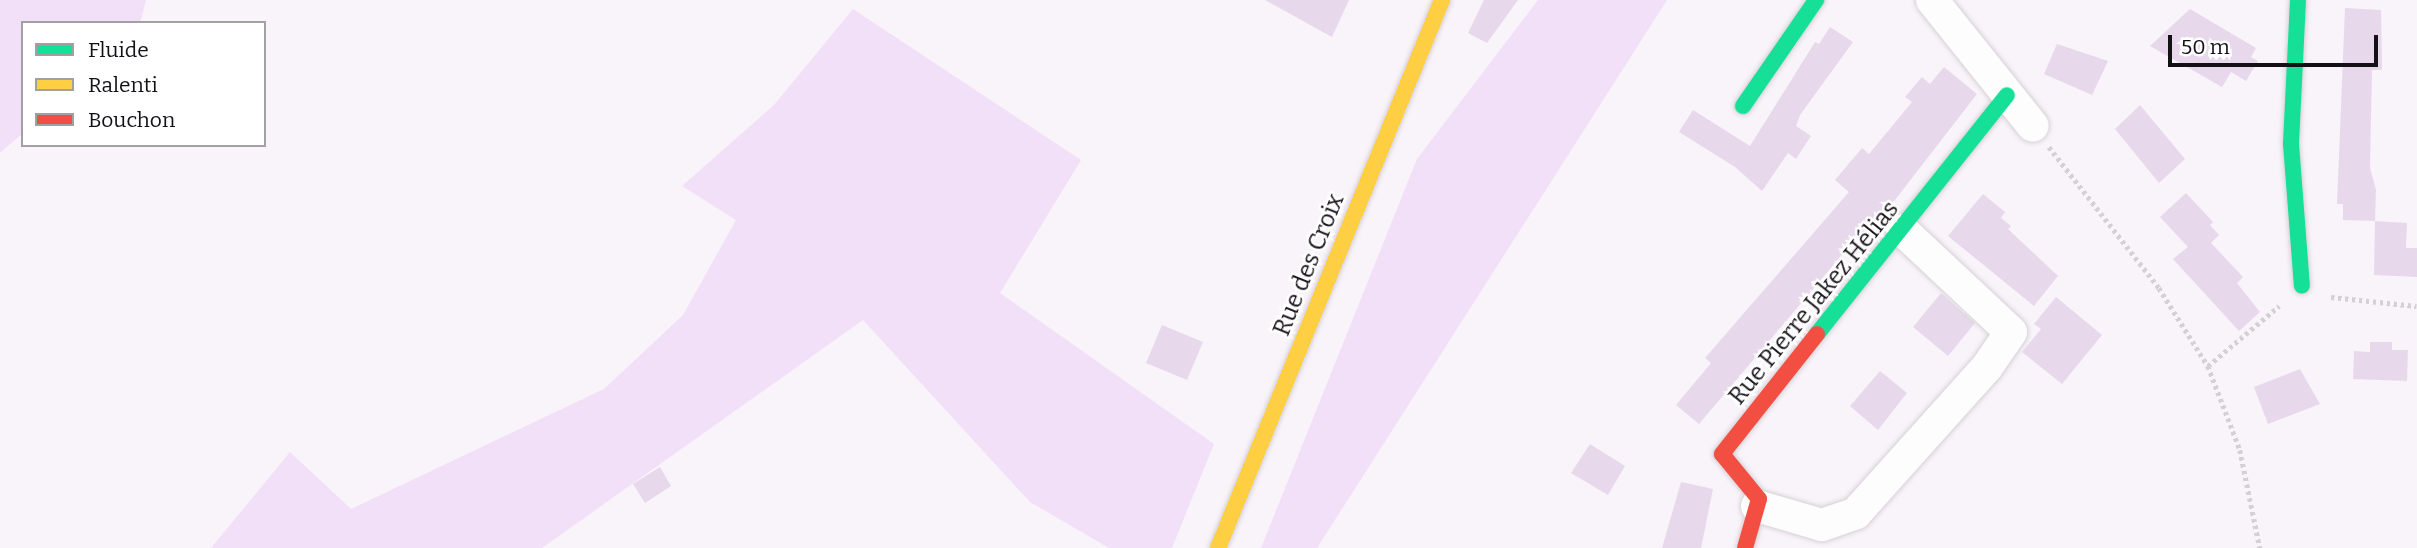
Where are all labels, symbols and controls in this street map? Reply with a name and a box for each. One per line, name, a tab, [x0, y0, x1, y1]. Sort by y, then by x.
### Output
legend	[21, 21, 266, 147]
scale bar	[2172, 21, 2382, 65]
text: 50 m	[2181, 34, 2230, 60]
text: Fluide	[88, 37, 149, 63]
text: Ralenti	[88, 72, 158, 98]
text: Bouchon	[88, 107, 175, 133]
street label: Rue des Croix	[1267, 190, 1351, 340]
street label: Rue Pierre Jakez Hélias	[1723, 195, 1905, 411]

